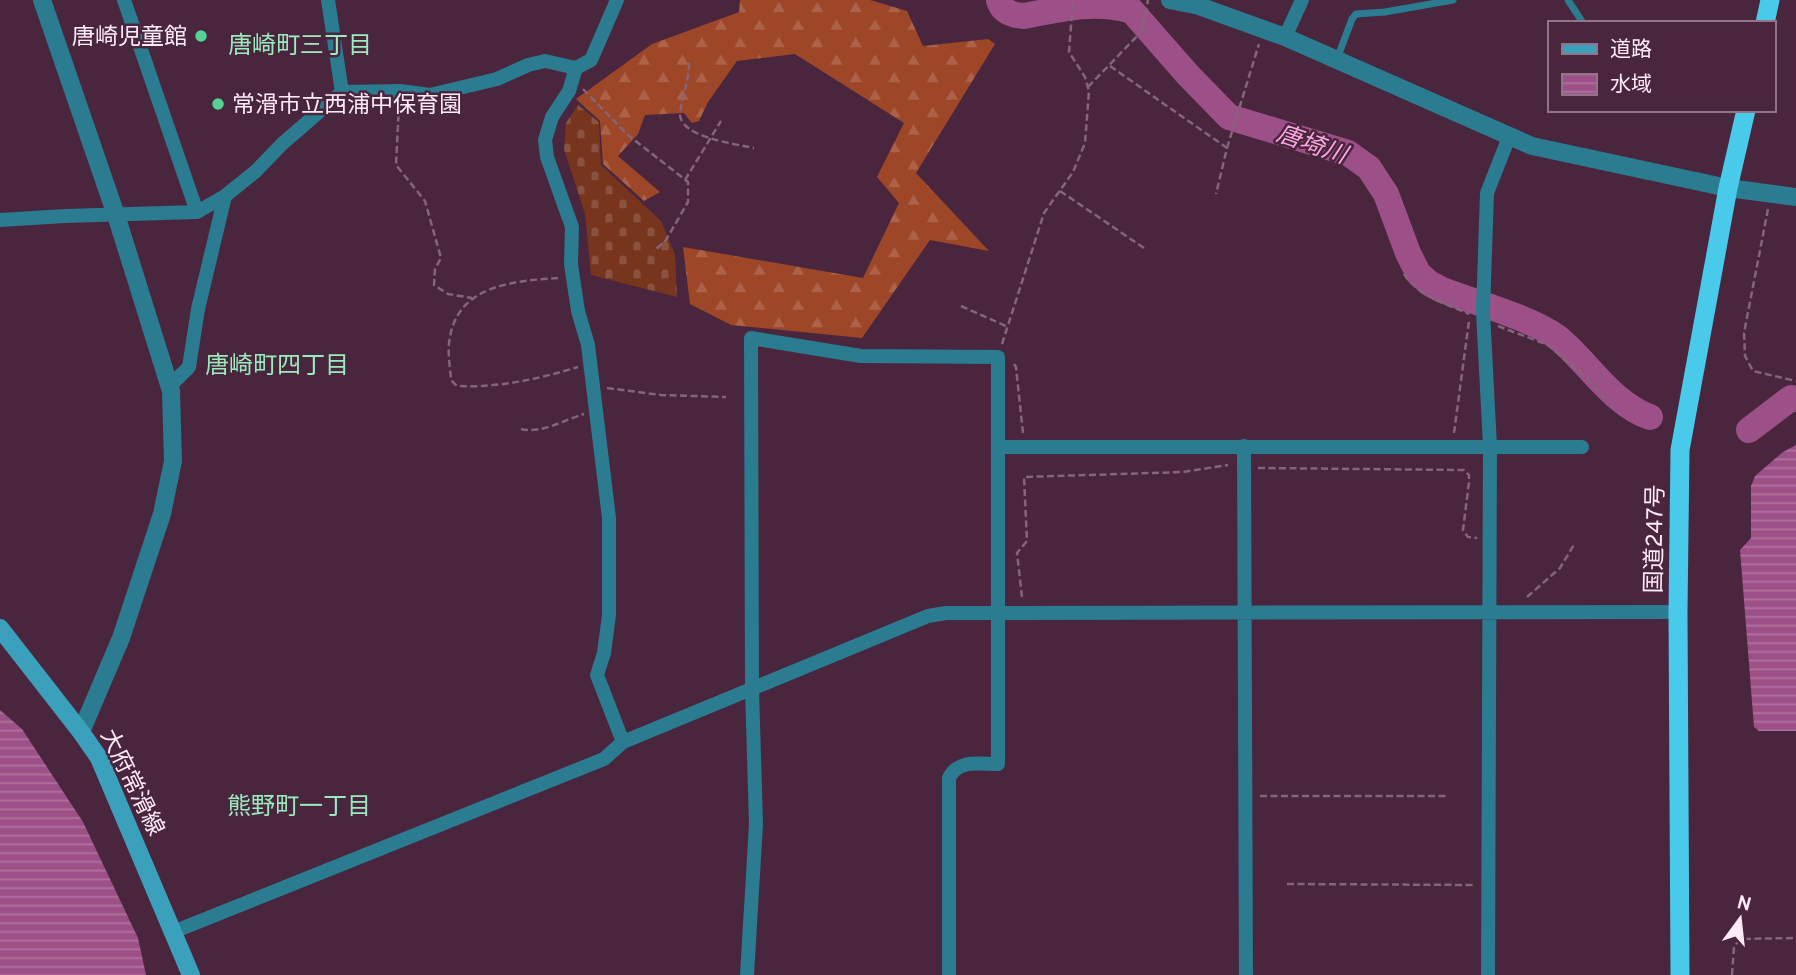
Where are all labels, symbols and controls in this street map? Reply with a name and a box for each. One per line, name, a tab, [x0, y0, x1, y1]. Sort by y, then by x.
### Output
legend	[1548, 21, 1775, 112]
place label: 唐崎児童館	[72, 24, 187, 53]
marker: 唐崎児童館	[193, 28, 209, 44]
district label: 唐崎町三丁目	[228, 32, 372, 62]
text: 道路	[1610, 37, 1652, 64]
text: 水域	[1610, 72, 1652, 99]
place label: 常滑市立西浦中保育園	[232, 92, 462, 121]
marker: 常滑市立西浦中保育園	[210, 96, 226, 112]
water label: 唐埼川	[1272, 120, 1353, 173]
district label: 唐崎町四丁目	[205, 352, 349, 382]
street label: 国道247号	[1641, 484, 1672, 594]
street label: 大府常滑線	[93, 725, 169, 841]
district label: 熊野町一丁目	[227, 793, 371, 823]
north arrow	[1705, 884, 1775, 954]
text: N	[1734, 891, 1754, 918]

